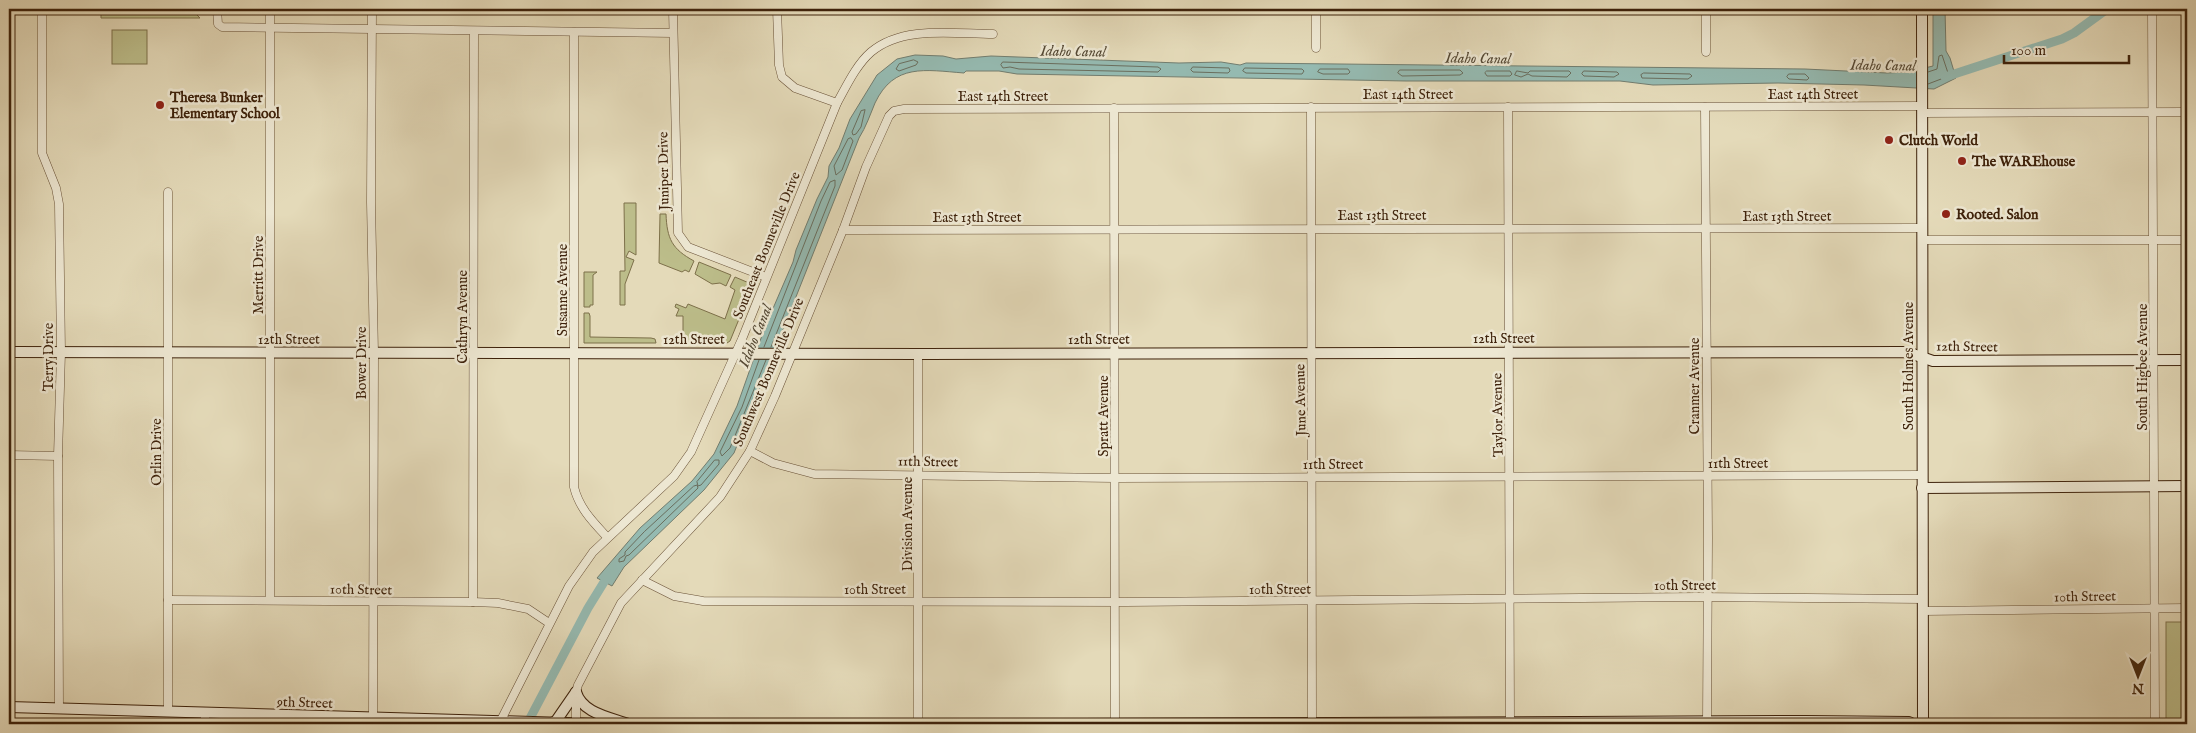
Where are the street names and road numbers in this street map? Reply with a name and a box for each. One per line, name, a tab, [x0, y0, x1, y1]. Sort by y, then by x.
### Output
street label: East 14th Street	[1363, 86, 1454, 104]
street label: East 14th Street	[1768, 86, 1859, 104]
street label: East 14th Street	[958, 88, 1049, 106]
street label: Juniper Drive	[654, 131, 674, 212]
street label: Southeast Bonneville Drive	[729, 169, 805, 322]
street label: East 13th Street	[1337, 207, 1427, 225]
street label: East 13th Street	[1742, 208, 1832, 226]
street label: East 13th Street	[932, 209, 1022, 227]
street label: Merritt Drive	[250, 235, 268, 314]
street label: Susanne Avenue	[554, 243, 572, 336]
street label: Cathryn Avenue	[454, 270, 472, 364]
street label: Southwest Bonneville Drive	[729, 295, 809, 450]
street label: South Holmes Avenue	[1900, 301, 1918, 430]
street label: South Higbee Avenue	[2134, 303, 2152, 430]
street label: Terry Drive	[40, 322, 58, 391]
street label: Bower Drive	[353, 326, 371, 400]
street label: 12th Street	[1473, 330, 1535, 348]
street label: 12th Street	[258, 331, 320, 349]
street label: 12th Street	[663, 331, 725, 349]
street label: 12th Street	[1068, 331, 1130, 349]
street label: Cranmer Avenue	[1686, 337, 1704, 434]
street label: 12th Street	[1936, 337, 1998, 357]
street label: June Avenue	[1291, 363, 1311, 438]
street label: Taylor Avenue	[1488, 372, 1508, 457]
street label: Spratt Avenue	[1095, 375, 1113, 457]
street label: Orlin Drive	[148, 418, 166, 486]
street label: 11th Street	[898, 452, 959, 472]
street label: 11th Street	[1708, 455, 1768, 473]
street label: 11th Street	[1303, 456, 1363, 474]
street label: Division Avenue	[899, 476, 917, 571]
street label: 10th Street	[1654, 577, 1716, 595]
street label: 10th Street	[330, 580, 392, 600]
street label: 10th Street	[844, 581, 906, 599]
street label: 10th Street	[1249, 581, 1311, 599]
street label: 10th Street	[2054, 587, 2116, 607]
street label: 9th Street	[276, 693, 334, 713]

